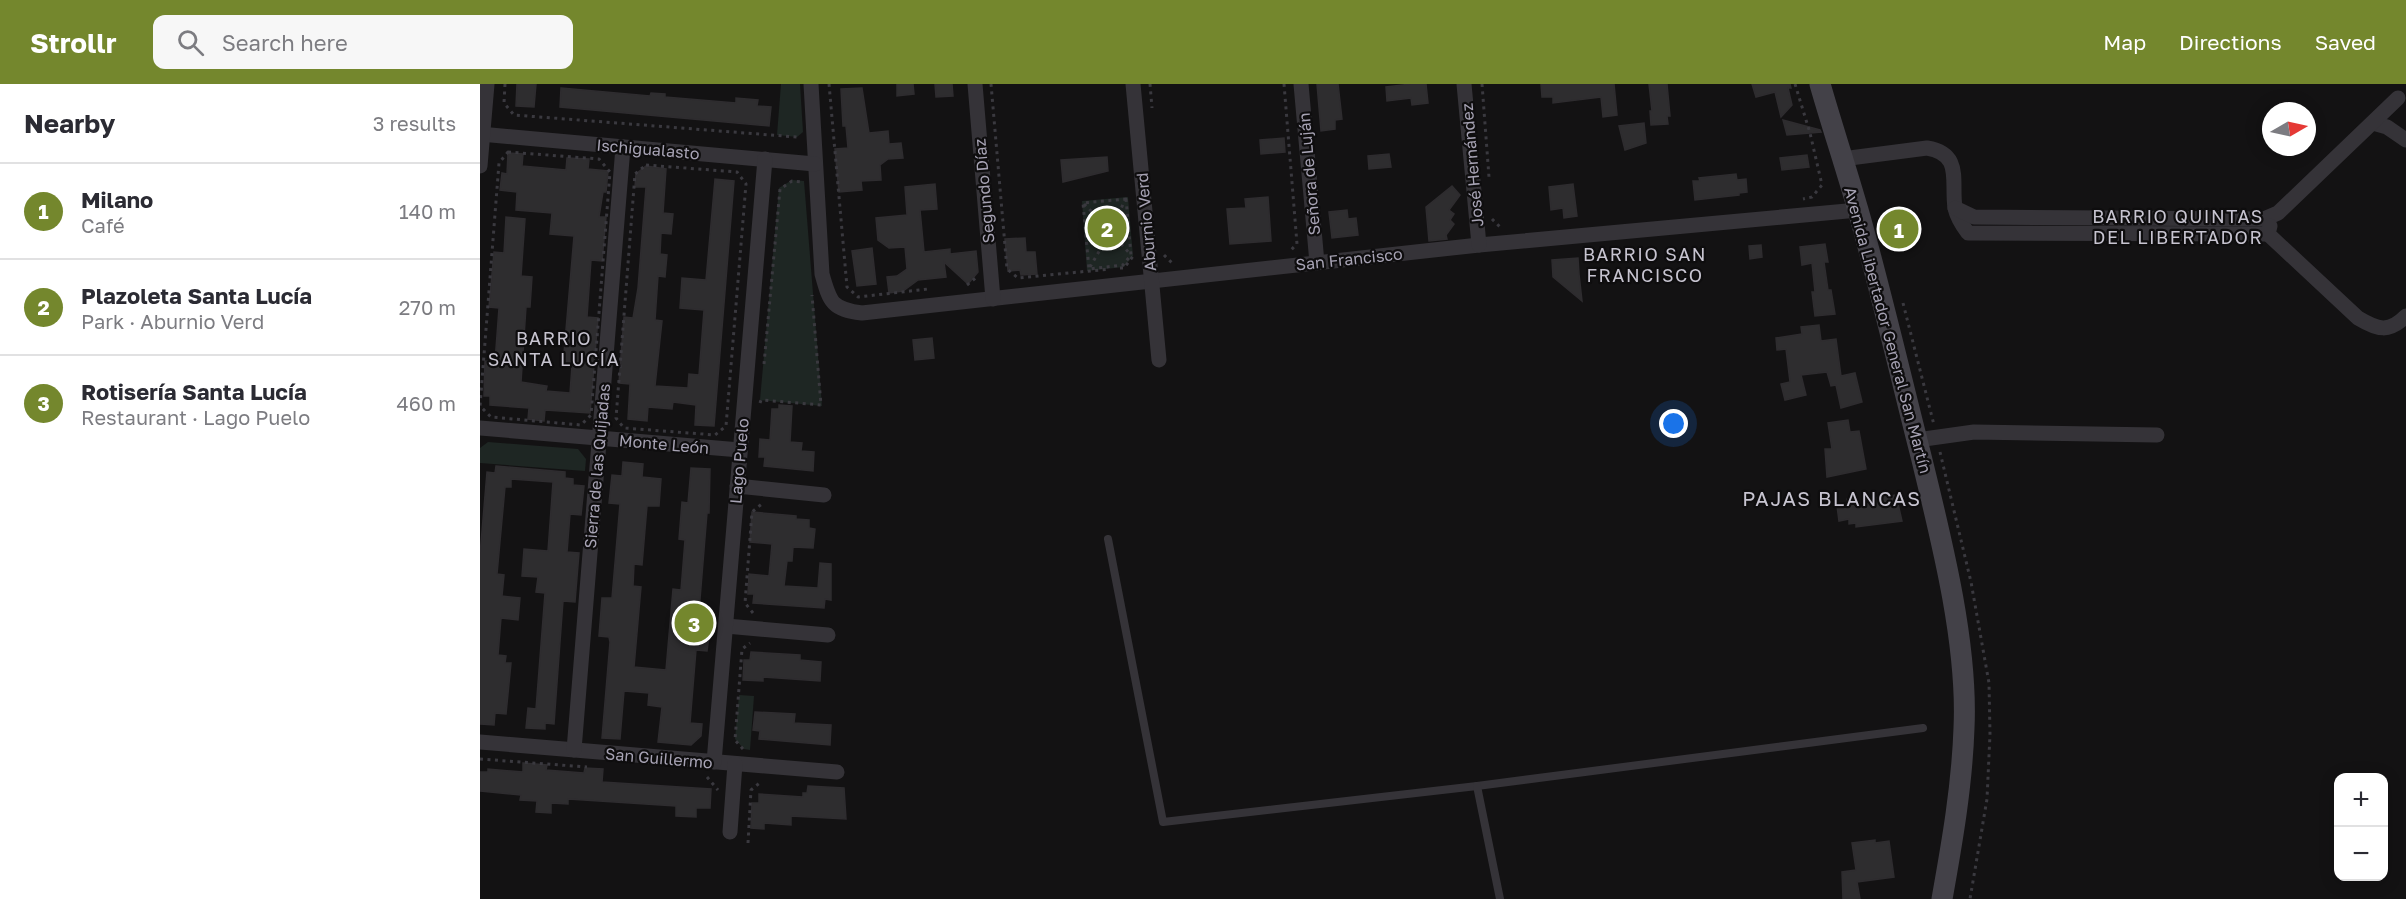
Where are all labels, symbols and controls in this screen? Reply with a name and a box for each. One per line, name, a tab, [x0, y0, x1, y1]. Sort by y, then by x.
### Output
search box	[153, 15, 573, 69]
text: Strollr	[30, 26, 117, 59]
icon: search	[174, 26, 207, 59]
text: Search here	[222, 29, 348, 56]
text: Map	[2103, 29, 2146, 55]
text: Directions	[2179, 29, 2282, 55]
text: Saved	[2315, 29, 2376, 55]
street label: José Hernández	[1457, 102, 1487, 228]
north arrow	[2262, 102, 2316, 156]
text: Nearby	[24, 108, 115, 139]
text: 3 results	[373, 111, 456, 135]
street label: Señora de Luján	[1294, 112, 1324, 236]
street label: Ischigualasto	[596, 135, 700, 163]
street label: Segundo Díaz	[969, 138, 999, 244]
street label: Aburnio Verd	[1132, 172, 1160, 272]
street label: Avenida Libertador General San Martín	[1840, 185, 1936, 475]
text: Milano	[81, 186, 153, 213]
text: 1	[38, 199, 49, 223]
text: 140 m	[399, 199, 456, 223]
district label: BARRIO QUINTAS DEL LIBERTADOR	[2092, 205, 2264, 248]
pin: 2	[1088, 206, 1126, 250]
pin: 1	[1880, 206, 1918, 252]
text: Café	[81, 213, 125, 237]
street label: San Francisco	[1295, 243, 1403, 275]
district label: BARRIO SAN FRANCISCO	[1583, 243, 1707, 286]
text: Plazoleta Santa Lucía	[81, 282, 312, 309]
text: 2	[37, 295, 50, 319]
text: 270 m	[399, 295, 456, 319]
text: Park · Aburnio Verd	[81, 309, 264, 333]
district label: BARRIO SANTA LUCÍA	[488, 327, 620, 370]
text: Rotisería Santa Lucía	[81, 378, 307, 405]
street label: Sierra de las Quijadas	[580, 383, 614, 549]
text: 3	[37, 391, 50, 415]
text: 460 m	[397, 391, 456, 415]
text: Restaurant · Lago Puelo	[81, 405, 310, 429]
your location	[1659, 409, 1688, 438]
street label: Lago Puelo	[725, 417, 753, 505]
street label: Monte León	[618, 430, 710, 458]
district label: PAJAS BLANCAS	[1742, 486, 1922, 510]
pin: 3	[674, 600, 714, 646]
street label: San Guillermo	[604, 743, 714, 773]
map controls	[2334, 773, 2388, 881]
button: +	[2334, 773, 2388, 827]
button: −	[2334, 827, 2388, 881]

